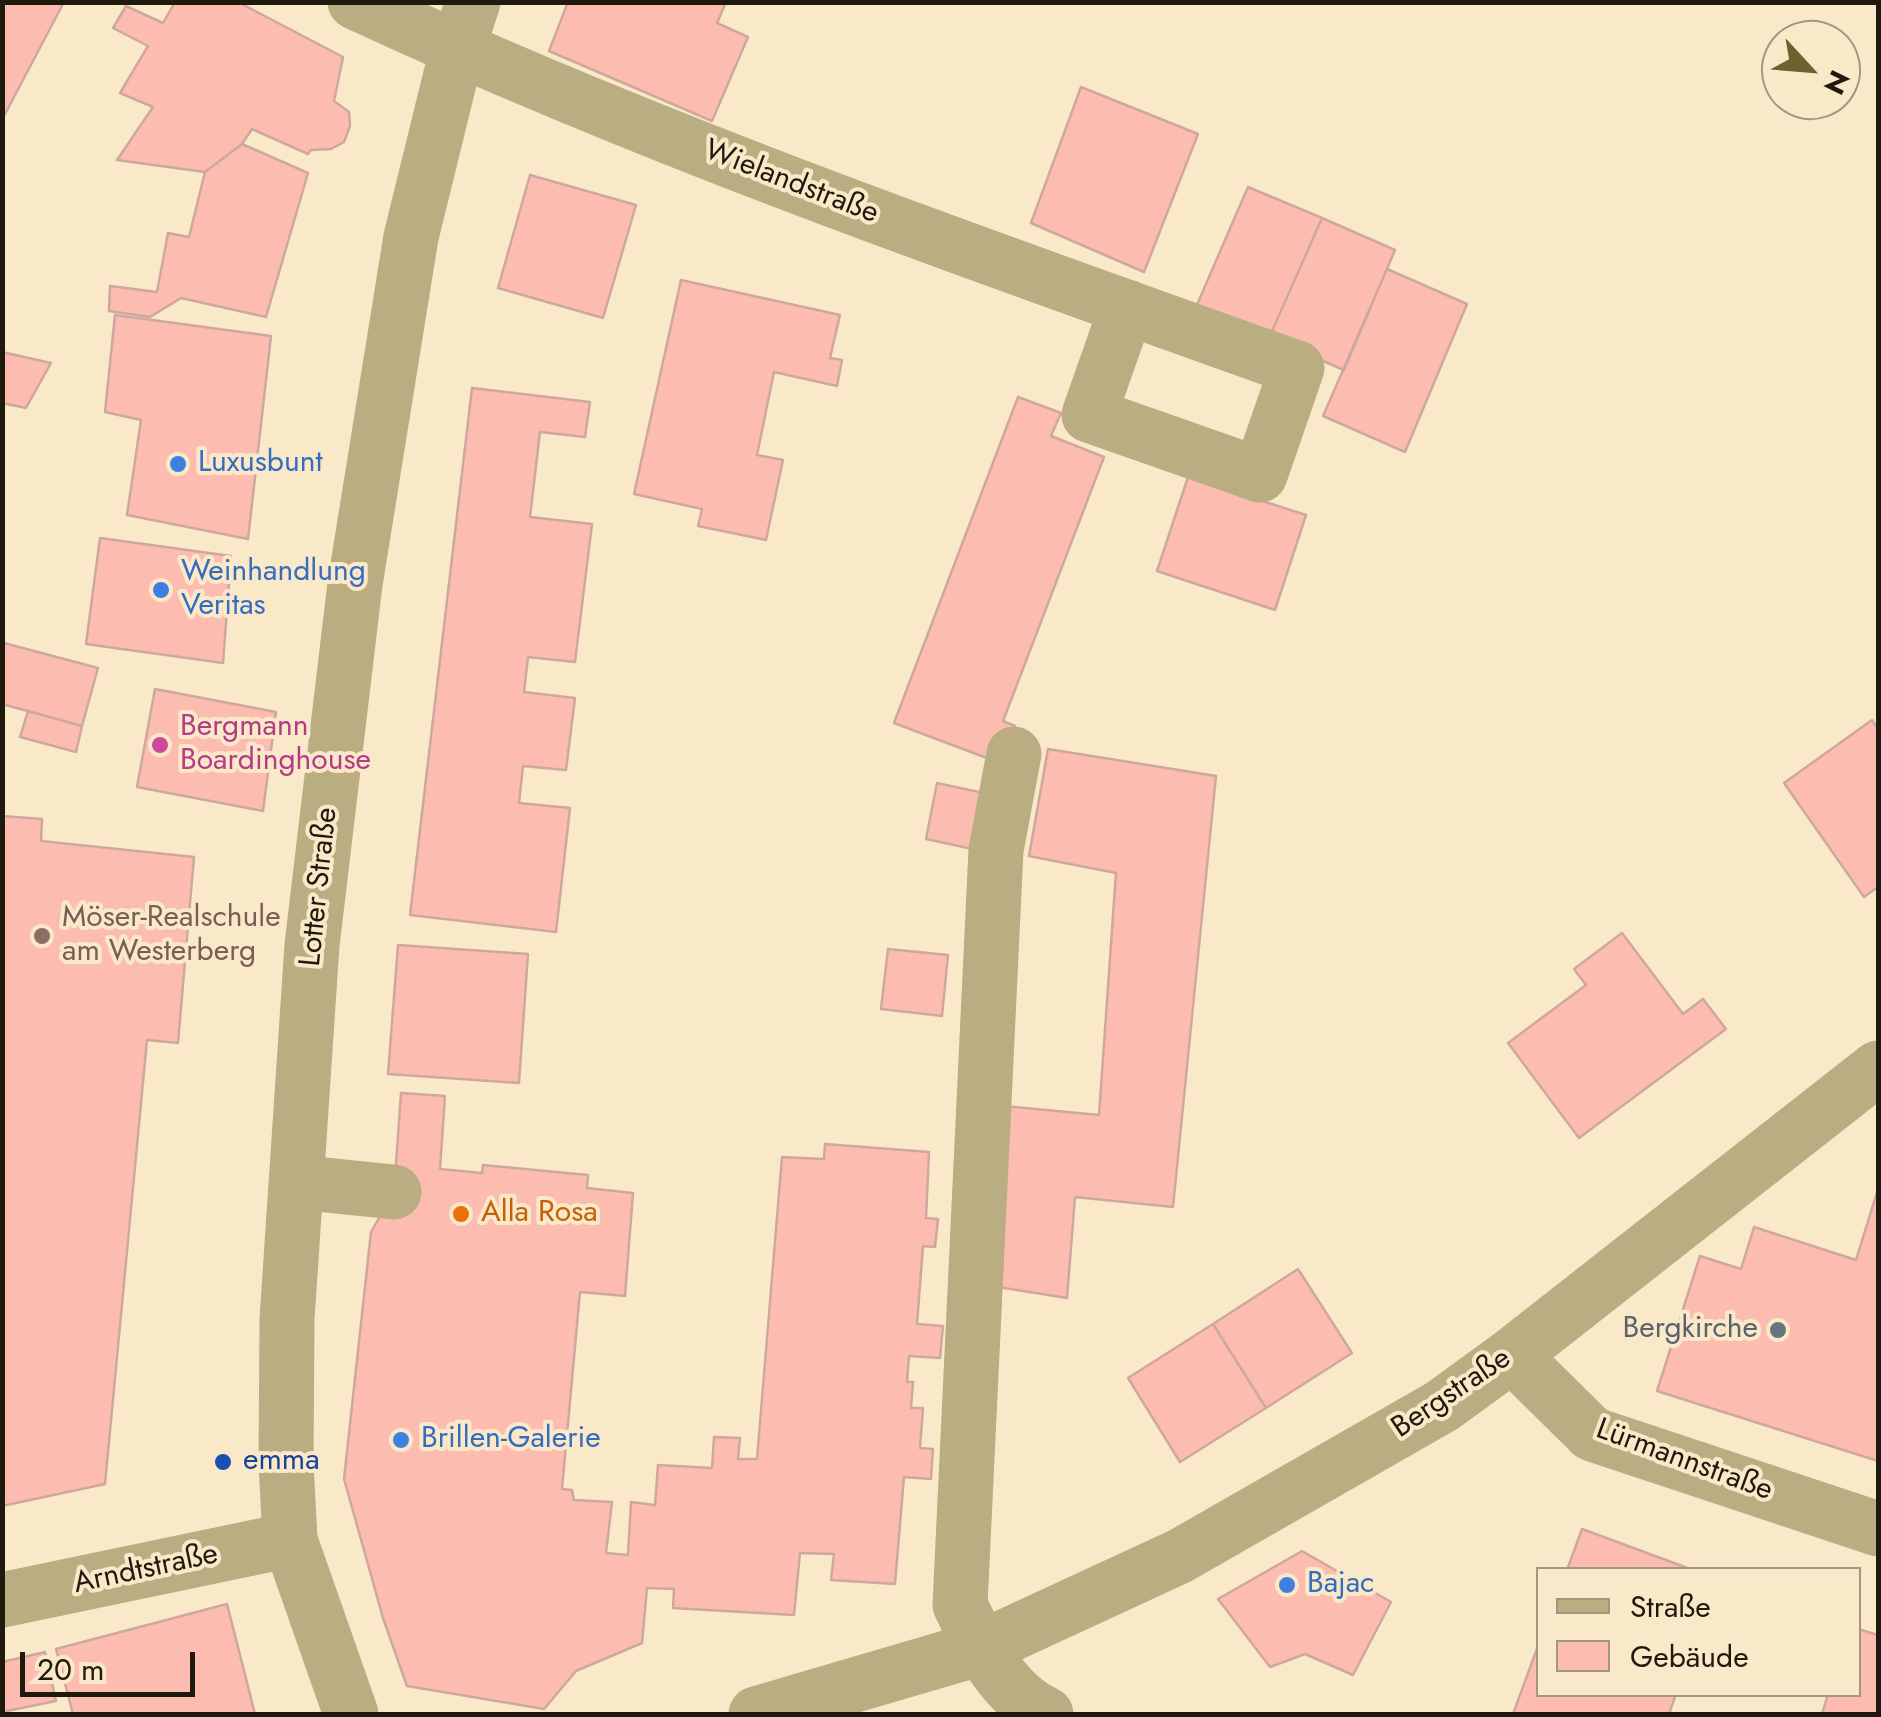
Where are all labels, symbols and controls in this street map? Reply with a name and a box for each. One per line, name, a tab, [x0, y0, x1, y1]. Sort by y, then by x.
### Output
north arrow	[1761, 20, 1861, 120]
text: N	[1813, 64, 1860, 101]
street label: Wielandstraße	[699, 133, 883, 233]
place label: Luxusbunt	[198, 446, 323, 482]
marker: Luxusbunt	[167, 453, 189, 475]
place label: Weinhandlung Veritas	[181, 555, 366, 626]
marker: Weinhandlung Veritas	[150, 579, 172, 601]
place label: Bergmann Boardinghouse	[180, 710, 371, 780]
marker: Bergmann Boardinghouse	[149, 734, 171, 756]
street label: Lotter Straße	[294, 806, 346, 968]
place label: Möser-Realschule am Westerberg	[62, 901, 281, 972]
marker: Möser-Realschule am Westerberg	[31, 925, 53, 947]
place label: Alla Rosa	[481, 1196, 598, 1232]
marker: Alla Rosa	[450, 1203, 472, 1225]
place label: Bergkirche	[1622, 1312, 1758, 1348]
marker: Bergkirche	[1767, 1319, 1789, 1341]
street label: Bergstraße	[1386, 1341, 1518, 1447]
street label: Lürmannstraße	[1591, 1412, 1777, 1510]
place label: Brillen-Galerie	[421, 1422, 601, 1458]
marker: Brillen-Galerie	[390, 1429, 412, 1451]
place label: emma	[243, 1444, 320, 1480]
marker: emma	[212, 1451, 234, 1473]
street label: Arndtstraße	[71, 1537, 221, 1603]
place label: Bajac	[1307, 1567, 1374, 1603]
legend	[1536, 1567, 1861, 1697]
marker: Bajac	[1276, 1574, 1298, 1596]
text: Straße	[1630, 1585, 1711, 1628]
scale bar	[25, 1632, 200, 1694]
text: Gebäude	[1630, 1635, 1749, 1678]
text: 20 m	[37, 1648, 104, 1691]

